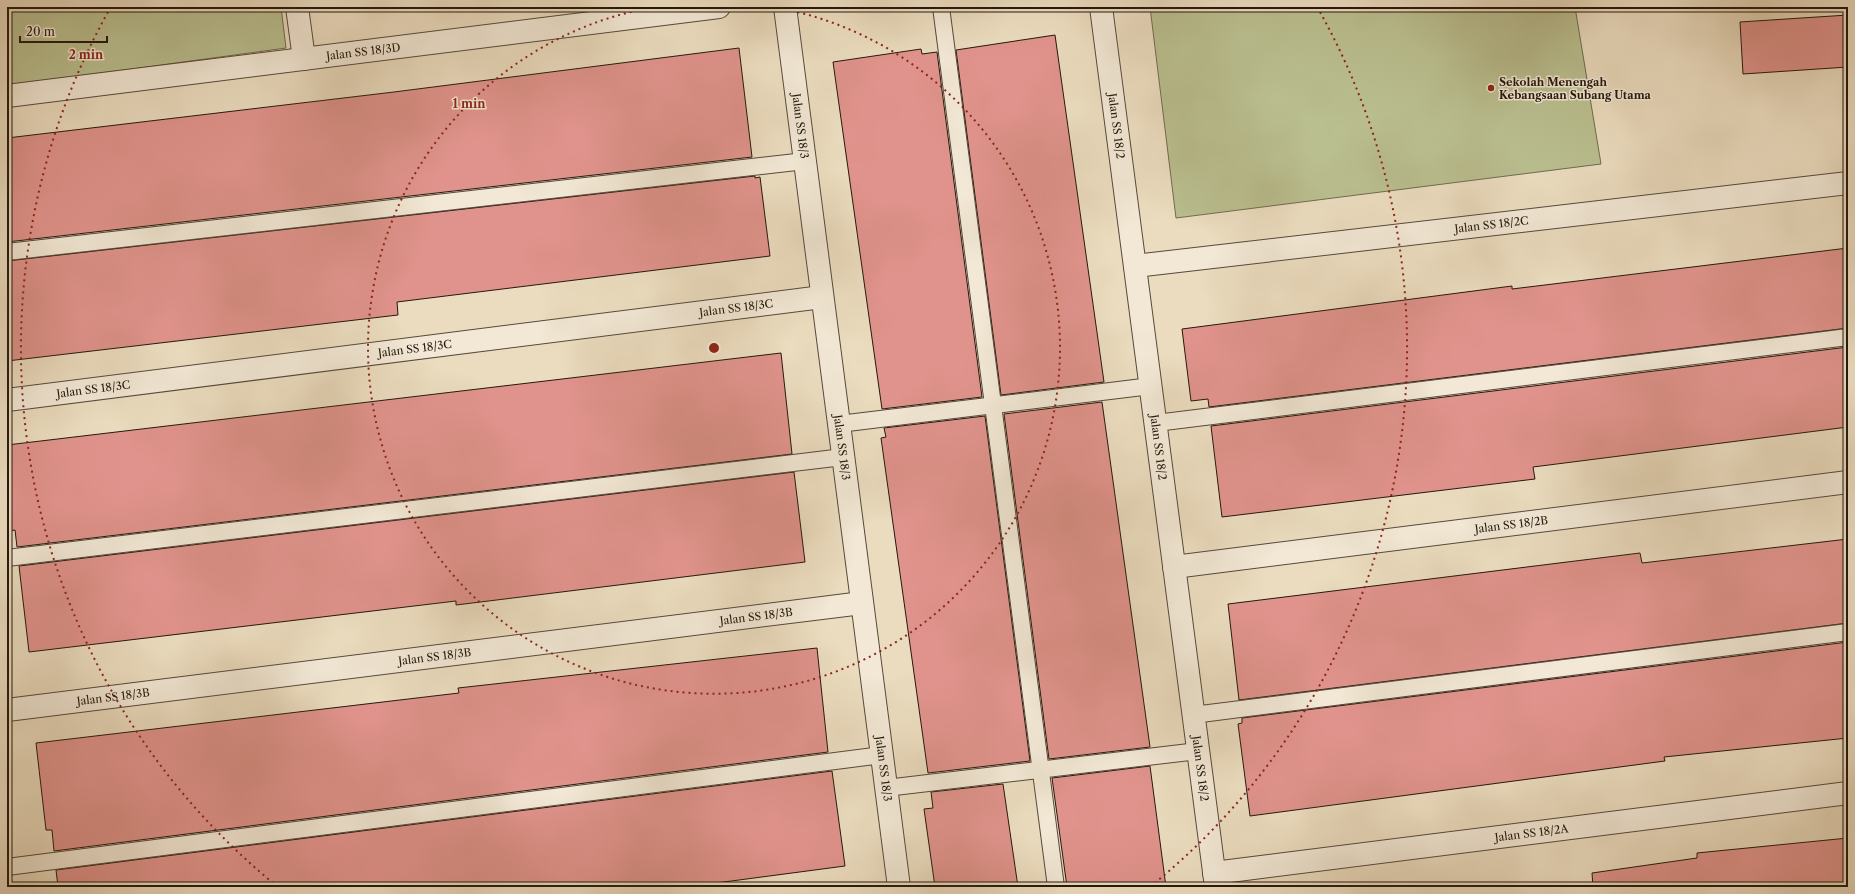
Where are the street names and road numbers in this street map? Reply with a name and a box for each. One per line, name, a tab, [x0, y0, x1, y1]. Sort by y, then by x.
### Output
street label: Jalan SS 18/3D	[323, 40, 401, 63]
street label: Jalan SS 18/2	[1105, 90, 1128, 160]
street label: Jalan SS 18/3	[789, 91, 812, 159]
street label: Jalan SS 18/2C	[1452, 213, 1529, 236]
street label: Jalan SS 18/3C	[697, 296, 774, 320]
street label: Jalan SS 18/3C	[375, 337, 452, 360]
street label: Jalan SS 18/3C	[54, 377, 131, 401]
street label: Jalan SS 18/3	[831, 412, 853, 481]
street label: Jalan SS 18/2	[1147, 412, 1170, 481]
street label: Jalan SS 18/2B	[1472, 513, 1549, 536]
street label: Jalan SS 18/3B	[717, 605, 794, 628]
street label: Jalan SS 18/3B	[395, 645, 472, 668]
street label: Jalan SS 18/3B	[74, 685, 151, 708]
street label: Jalan SS 18/3	[872, 733, 895, 802]
street label: Jalan SS 18/2	[1189, 733, 1212, 802]
street label: Jalan SS 18/2A	[1492, 821, 1570, 845]

